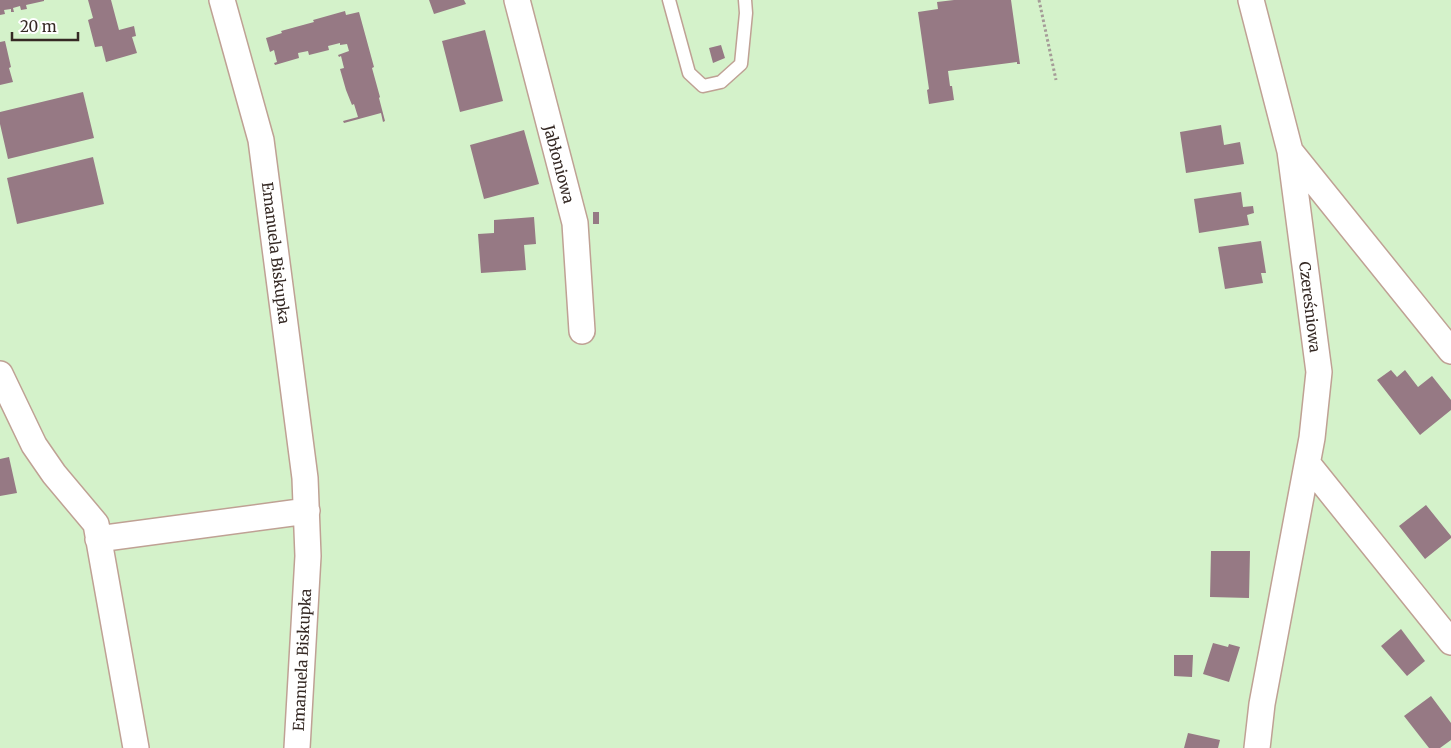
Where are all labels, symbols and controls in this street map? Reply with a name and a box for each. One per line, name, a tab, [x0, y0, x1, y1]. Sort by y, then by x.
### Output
scale bar	[12, 10, 79, 42]
text: 20 m	[20, 17, 57, 36]
street label: Jabłoniowa	[539, 122, 579, 205]
street label: Emanuela Biskupka	[258, 181, 294, 325]
street label: Czereśniowa	[1295, 261, 1325, 353]
street label: Emanuela Biskupka	[289, 588, 315, 732]

